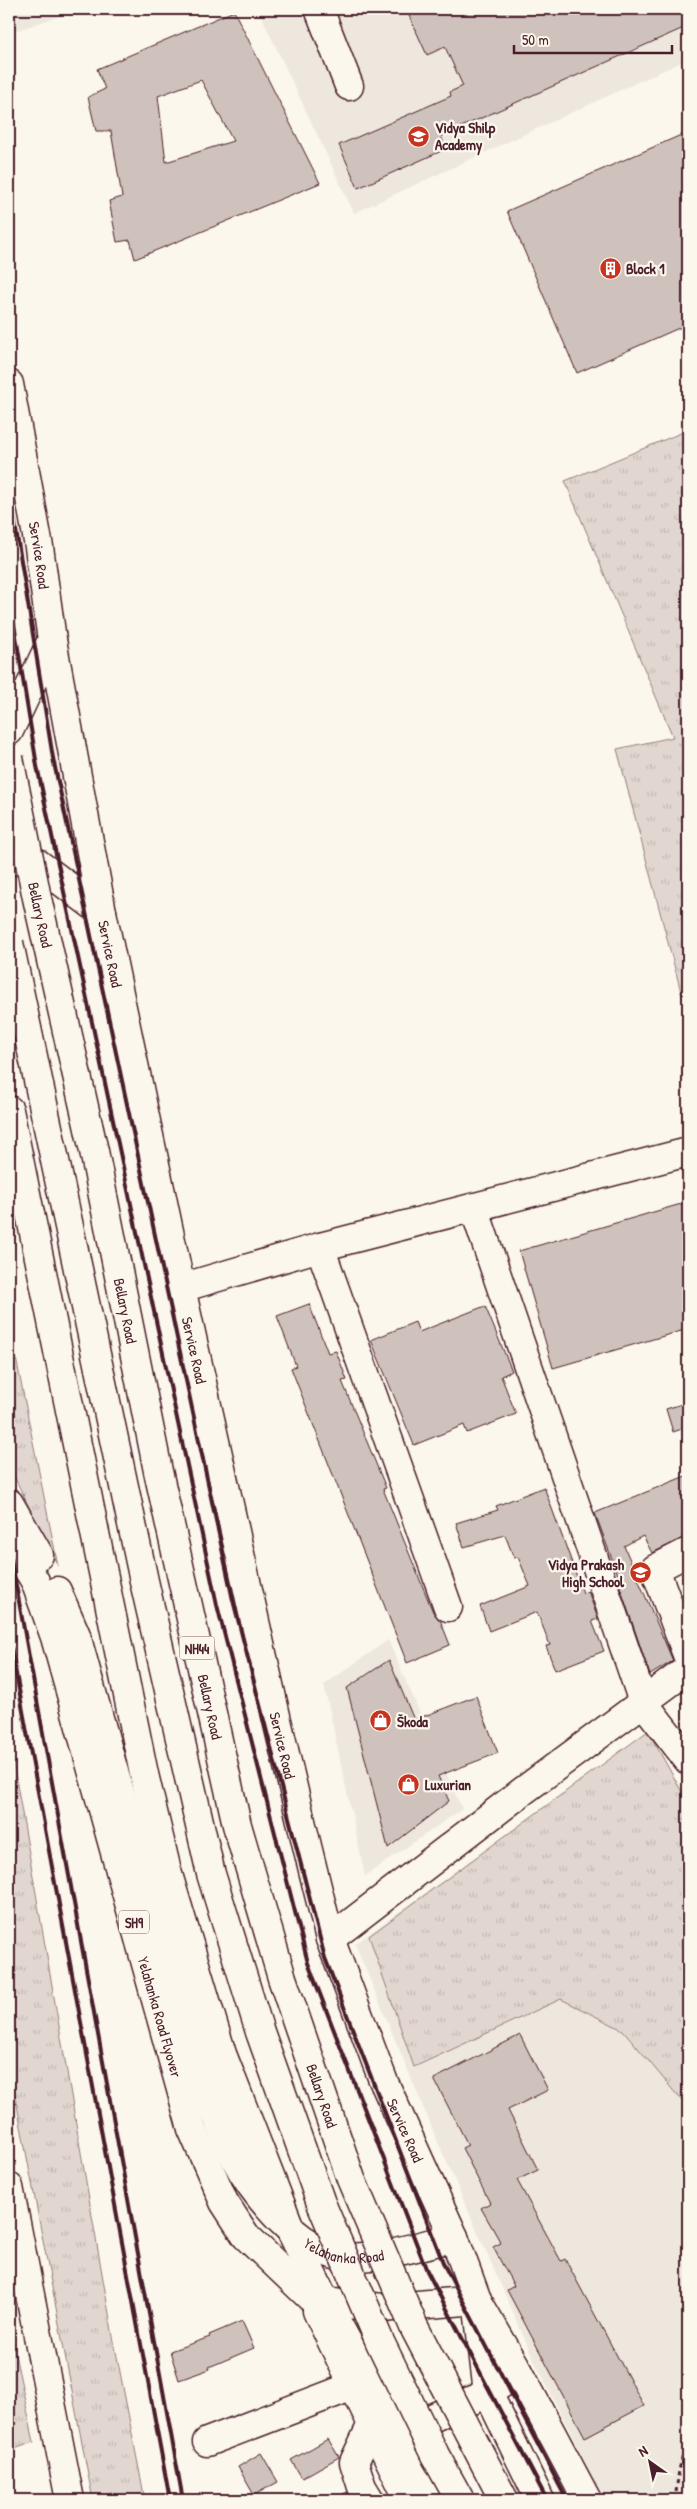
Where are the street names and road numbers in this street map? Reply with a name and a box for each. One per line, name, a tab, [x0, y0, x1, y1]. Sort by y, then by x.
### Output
street label: Service Road	[24, 520, 55, 590]
street label: Bellary Road	[24, 880, 58, 950]
street label: Service Road	[94, 918, 128, 989]
street label: Bellary Road	[109, 1276, 143, 1345]
street label: Service Road	[177, 1315, 212, 1386]
road number: NH44	[180, 1636, 214, 1660]
street label: Bellary Road	[193, 1672, 228, 1741]
street label: Service Road	[265, 1710, 301, 1781]
road number: SH9	[119, 1910, 149, 1934]
street label: Yelahanka Road Flyover	[133, 1954, 187, 2080]
street label: Bellary Road	[302, 2061, 343, 2130]
street label: Service Road	[382, 2095, 429, 2166]
street label: Yelahanka Road	[300, 2232, 385, 2268]

